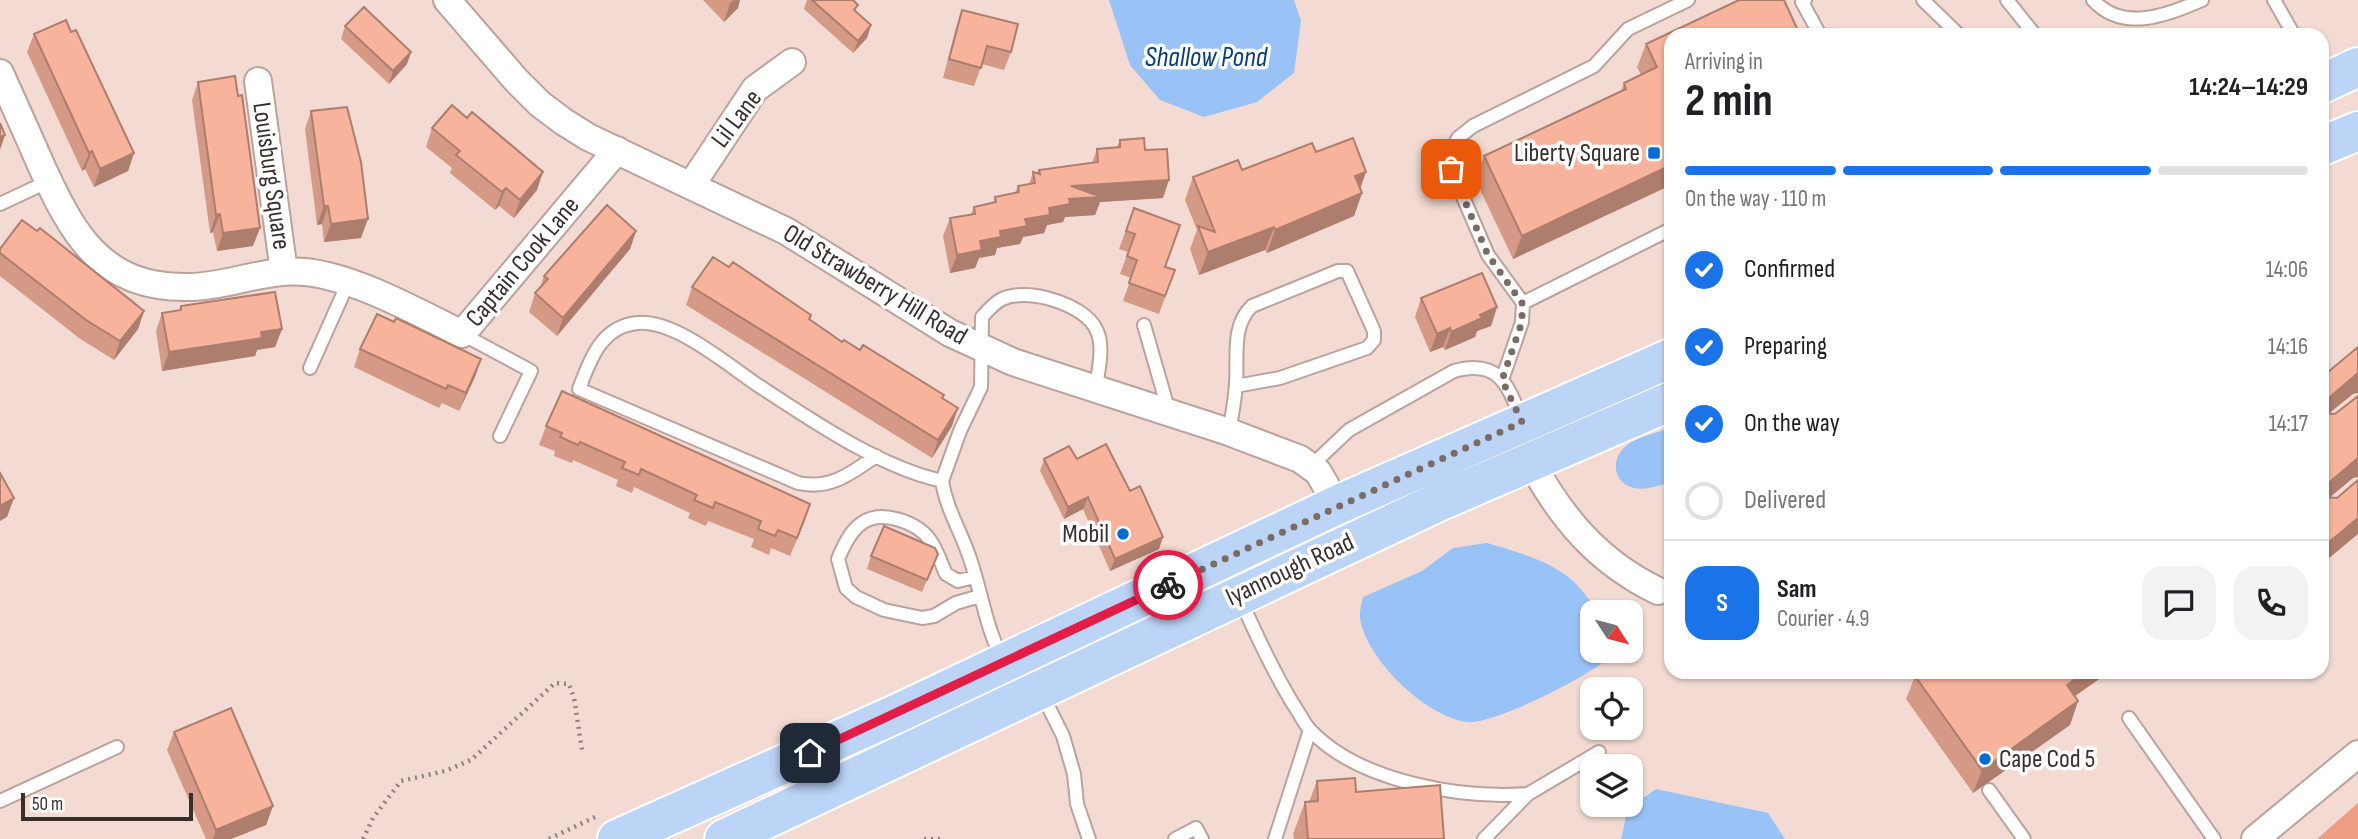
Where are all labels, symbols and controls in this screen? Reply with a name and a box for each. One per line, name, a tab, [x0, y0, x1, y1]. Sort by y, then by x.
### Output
water label: Shallow Pond	[1145, 41, 1269, 74]
text: Arriving in	[1685, 48, 1763, 76]
text: 14:24–14:29	[2189, 72, 2308, 103]
text: 2 min	[1685, 74, 1773, 129]
street label: Lil Lane	[705, 84, 769, 154]
street label: Louisburg Square	[245, 100, 297, 252]
place label: Liberty Square	[1514, 138, 1640, 169]
pin	[1421, 139, 1481, 199]
marker: Liberty Square	[1646, 145, 1662, 161]
icon: bag	[1432, 150, 1470, 188]
text: On the way · 110 m	[1685, 185, 1826, 213]
street label: Captain Cook Lane	[460, 191, 586, 333]
street label: Old Strawberry Hill Road	[777, 218, 973, 352]
icon: check	[1685, 251, 1723, 289]
text: Confirmed	[1744, 254, 1835, 285]
text: 14:06	[2266, 256, 2308, 284]
icon: check	[1685, 328, 1723, 366]
text: Preparing	[1744, 331, 1827, 362]
text: 14:16	[2268, 333, 2308, 361]
icon: check	[1685, 405, 1723, 443]
text: On the way	[1744, 408, 1840, 439]
text: 14:17	[2269, 410, 2308, 438]
text: Delivered	[1744, 485, 1826, 516]
place label: Mobil	[1062, 519, 1109, 550]
marker: Mobil	[1115, 526, 1131, 542]
street label: Iyannough Road	[1221, 527, 1359, 613]
courier	[1133, 550, 1203, 620]
icon: bike	[1149, 566, 1187, 604]
button: chat	[2142, 566, 2216, 640]
button: phone	[2234, 566, 2308, 640]
text: Sam	[1777, 574, 1817, 605]
text: S	[1716, 588, 1728, 619]
north arrow	[1580, 600, 1643, 663]
map controls	[1580, 600, 1643, 817]
text: Courier · 4.9	[1777, 605, 1869, 633]
button: locate	[1580, 677, 1643, 740]
pin	[780, 723, 840, 783]
icon: home	[791, 734, 829, 772]
place label: Cape Cod 5	[1999, 744, 2095, 775]
marker: Cape Cod 5	[1977, 751, 1993, 767]
button: layers	[1580, 754, 1643, 817]
scale bar	[21, 790, 192, 822]
text: 50 m	[32, 793, 63, 816]

